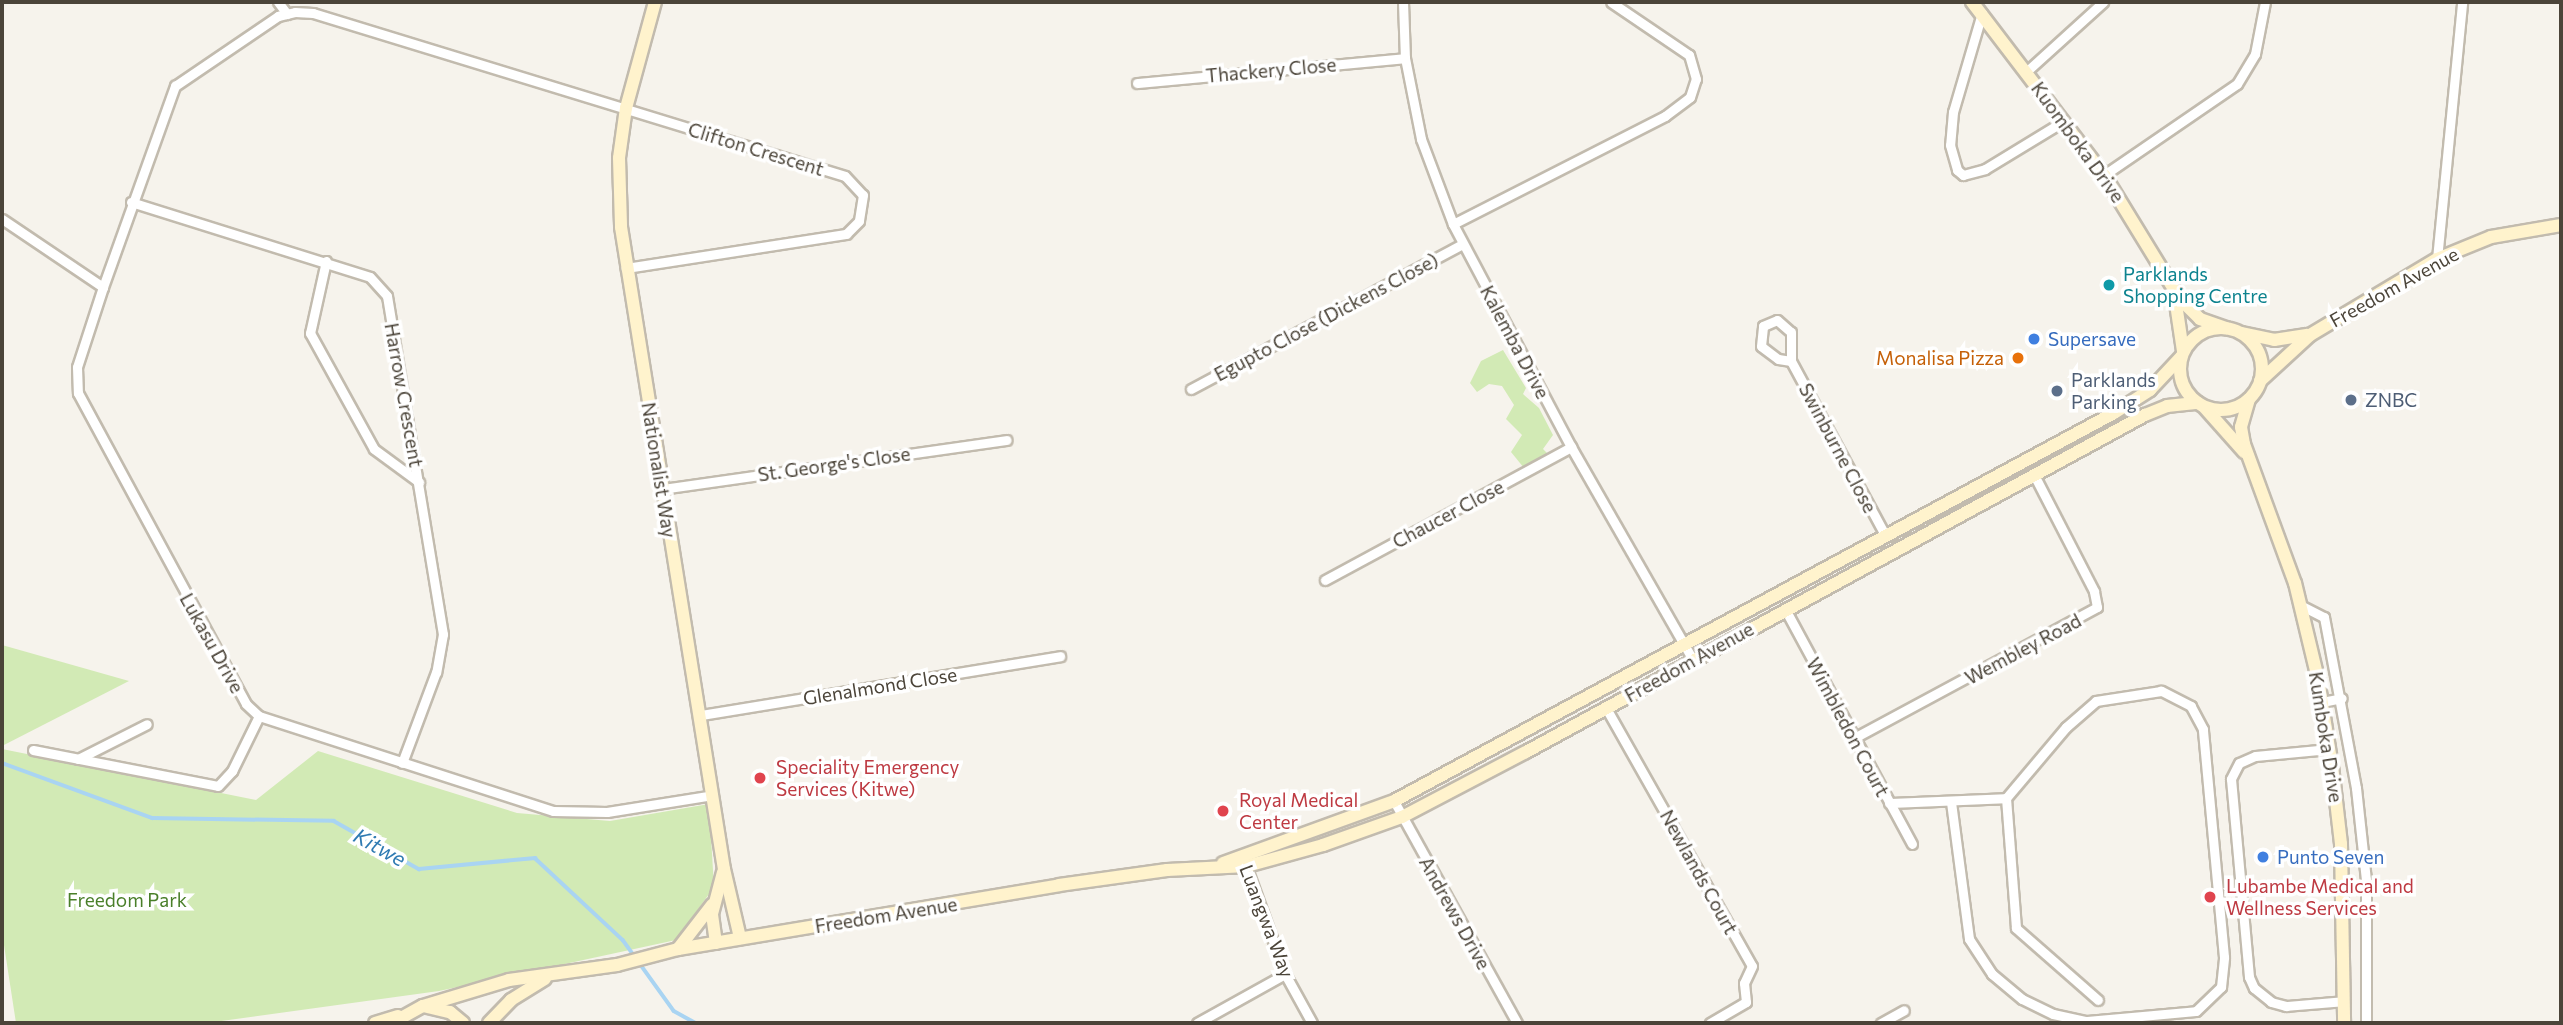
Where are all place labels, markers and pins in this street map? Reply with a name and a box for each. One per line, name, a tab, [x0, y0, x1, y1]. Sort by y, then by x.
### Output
place label: Parklands Shopping Centre	[2123, 263, 2268, 307]
marker: Parklands Shopping Centre	[2101, 277, 2117, 293]
place label: Supersave	[2048, 328, 2136, 350]
marker: Supersave	[2026, 331, 2042, 347]
place label: Monalisa Pizza	[1876, 347, 2004, 369]
marker: Monalisa Pizza	[2010, 350, 2026, 366]
place label: Parklands Parking	[2071, 369, 2156, 413]
marker: Parklands Parking	[2049, 383, 2065, 399]
place label: ZNBC	[2365, 389, 2417, 411]
marker: ZNBC	[2343, 392, 2359, 408]
place label: Speciality Emergency Services (Kitwe)	[776, 756, 959, 800]
marker: Speciality Emergency Services (Kitwe)	[750, 768, 770, 788]
place label: Royal Medical Center	[1239, 789, 1358, 833]
marker: Royal Medical Center	[1213, 801, 1233, 821]
place label: Punto Seven	[2277, 846, 2384, 868]
marker: Punto Seven	[2255, 849, 2271, 865]
place label: Lubambe Medical and Wellness Services	[2226, 875, 2414, 919]
marker: Lubambe Medical and Wellness Services	[2200, 887, 2220, 907]

